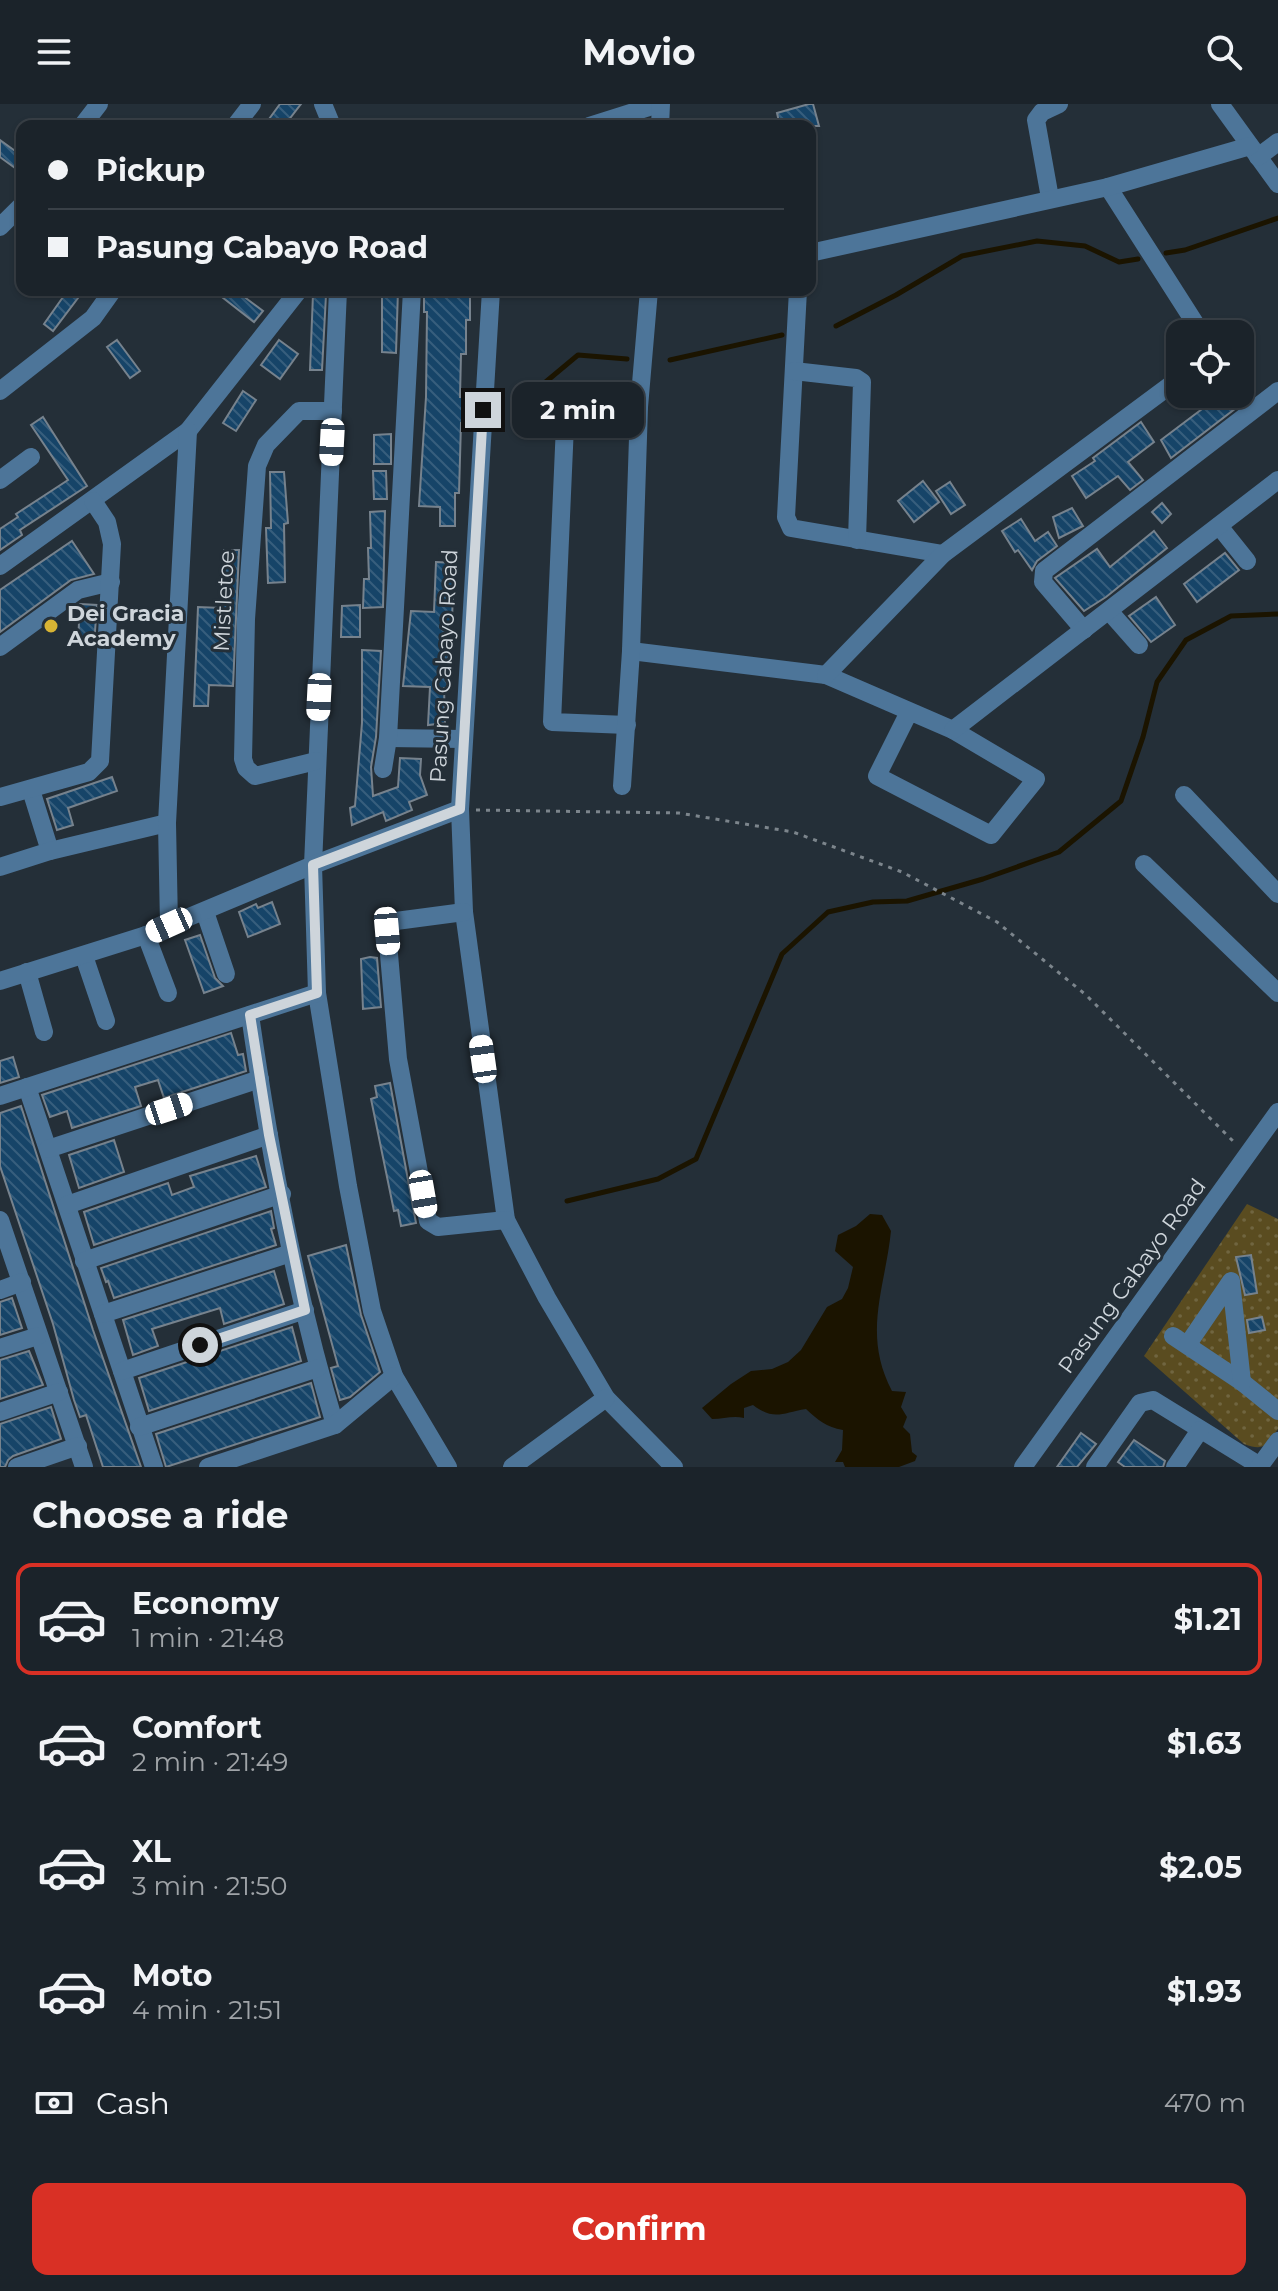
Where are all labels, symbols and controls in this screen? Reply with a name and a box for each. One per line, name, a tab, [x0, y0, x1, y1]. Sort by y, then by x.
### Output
icon: menu	[32, 30, 76, 74]
text: Movio	[582, 30, 696, 74]
icon: search	[1202, 30, 1246, 74]
text: Pickup	[96, 152, 205, 189]
text: Pasung Cabayo Road	[96, 229, 428, 266]
map controls	[1166, 320, 1254, 408]
button: locate	[1166, 320, 1254, 408]
callout: 2 min	[511, 382, 643, 438]
route end	[465, 392, 501, 428]
text: 2 min	[540, 394, 616, 426]
car	[319, 417, 345, 467]
street label: Pasung Cabayo Road	[424, 548, 464, 784]
street label: Mistletoe	[208, 550, 240, 652]
place label: Dei Gracia Academy	[66, 600, 184, 652]
marker: Dei Gracia Academy	[42, 617, 60, 635]
car	[306, 672, 332, 722]
car	[142, 904, 196, 946]
car	[373, 906, 401, 956]
car	[468, 1034, 498, 1084]
car	[142, 1090, 196, 1128]
car	[407, 1168, 439, 1220]
street label: Pasung Cabayo Road	[1052, 1173, 1212, 1379]
route start	[182, 1327, 218, 1363]
text: Choose a ride	[32, 1493, 289, 1537]
icon: car	[36, 1583, 108, 1655]
text: Economy	[132, 1585, 279, 1622]
text: $1.21	[1174, 1601, 1242, 1638]
text: 1 min · 21:48	[132, 1622, 284, 1654]
icon: car	[36, 1707, 108, 1779]
text: Comfort	[132, 1709, 262, 1746]
text: $1.63	[1167, 1725, 1242, 1762]
text: 2 min · 21:49	[132, 1746, 288, 1778]
icon: car	[36, 1831, 108, 1903]
text: XL	[132, 1833, 171, 1870]
text: $2.05	[1159, 1849, 1242, 1886]
text: 3 min · 21:50	[132, 1870, 287, 1902]
icon: car	[36, 1955, 108, 2027]
text: Moto	[132, 1957, 213, 1994]
text: $1.93	[1167, 1973, 1242, 2010]
text: 4 min · 21:51	[132, 1994, 282, 2026]
icon: cash	[32, 2081, 76, 2125]
text: Cash	[96, 2085, 170, 2122]
text: 470 m	[1164, 2087, 1246, 2119]
button: Confirm	[32, 2183, 1246, 2275]

